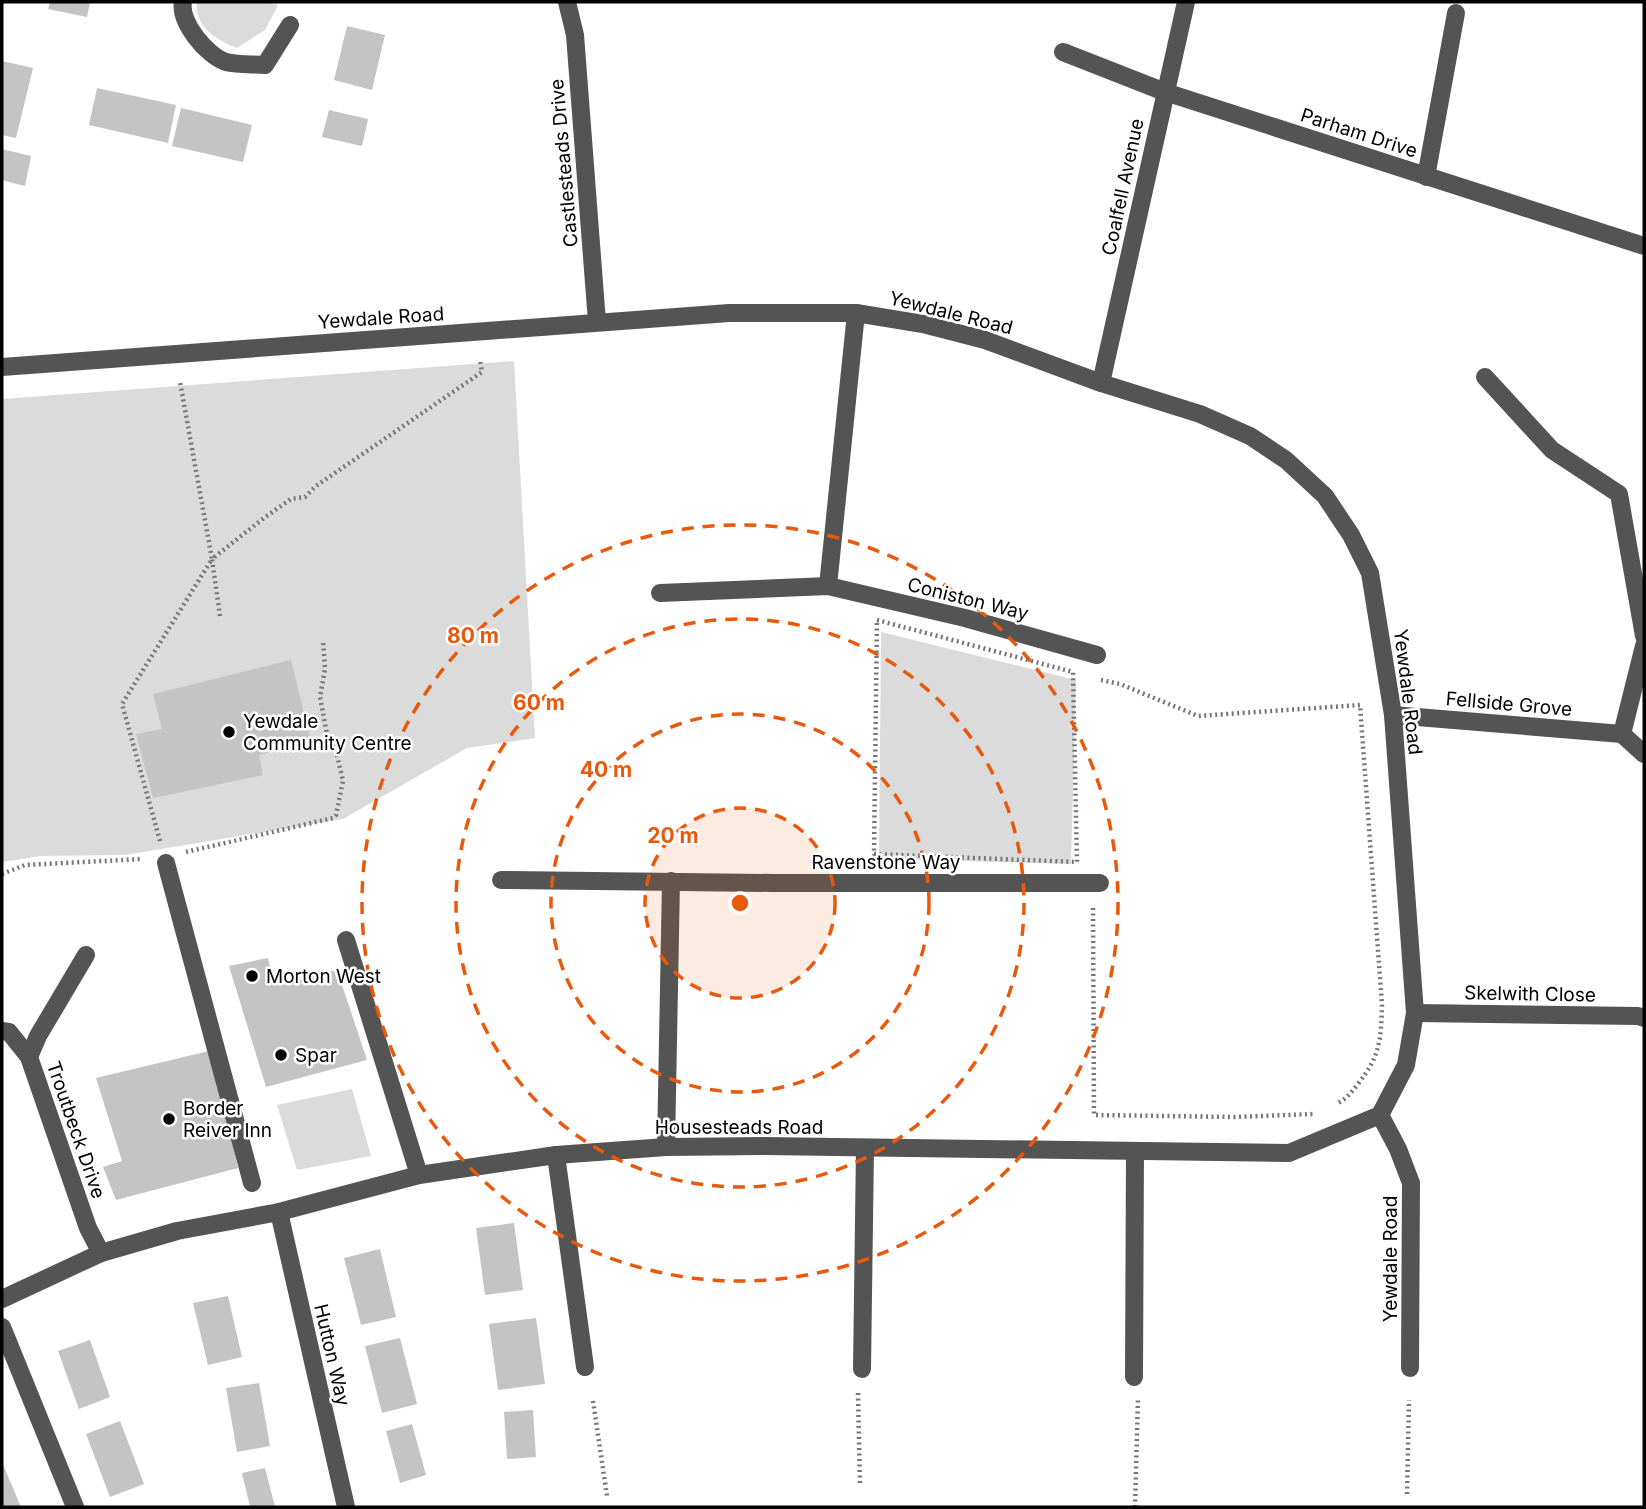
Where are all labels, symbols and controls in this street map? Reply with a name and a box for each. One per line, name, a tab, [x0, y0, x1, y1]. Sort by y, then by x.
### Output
street label: Castlesteads Drive	[545, 78, 583, 248]
street label: Parham Drive	[1298, 103, 1420, 163]
street label: Coalfell Avenue	[1097, 116, 1149, 258]
street label: Yewdale Road	[887, 287, 1015, 339]
street label: Yewdale Road	[317, 302, 445, 334]
street label: Coniston Way	[905, 573, 1031, 625]
text: 80 m	[447, 623, 499, 648]
street label: Yewdale Road	[1389, 628, 1427, 756]
street label: Fellside Grove	[1445, 687, 1573, 721]
text: 60 m	[513, 690, 565, 715]
place label: Yewdale Community Centre	[243, 710, 412, 755]
marker: Yewdale Community Centre	[221, 724, 237, 740]
text: 40 m	[580, 757, 632, 782]
text: 20 m	[647, 823, 699, 848]
street label: Ravenstone Way	[811, 851, 961, 874]
centre of rings	[728, 891, 752, 915]
place label: Morton West	[266, 965, 381, 988]
marker: Morton West	[244, 968, 260, 984]
street label: Skelwith Close	[1464, 981, 1596, 1007]
place label: Spar	[295, 1044, 337, 1067]
marker: Spar	[273, 1047, 289, 1063]
street label: Troutbeck Drive	[42, 1058, 110, 1202]
place label: Border Reiver Inn	[183, 1097, 272, 1142]
marker: Border Reiver Inn	[161, 1111, 177, 1127]
street label: Housesteads Road	[655, 1116, 823, 1139]
street label: Yewdale Road	[1379, 1196, 1402, 1322]
street label: Hutton Way	[309, 1302, 355, 1409]

